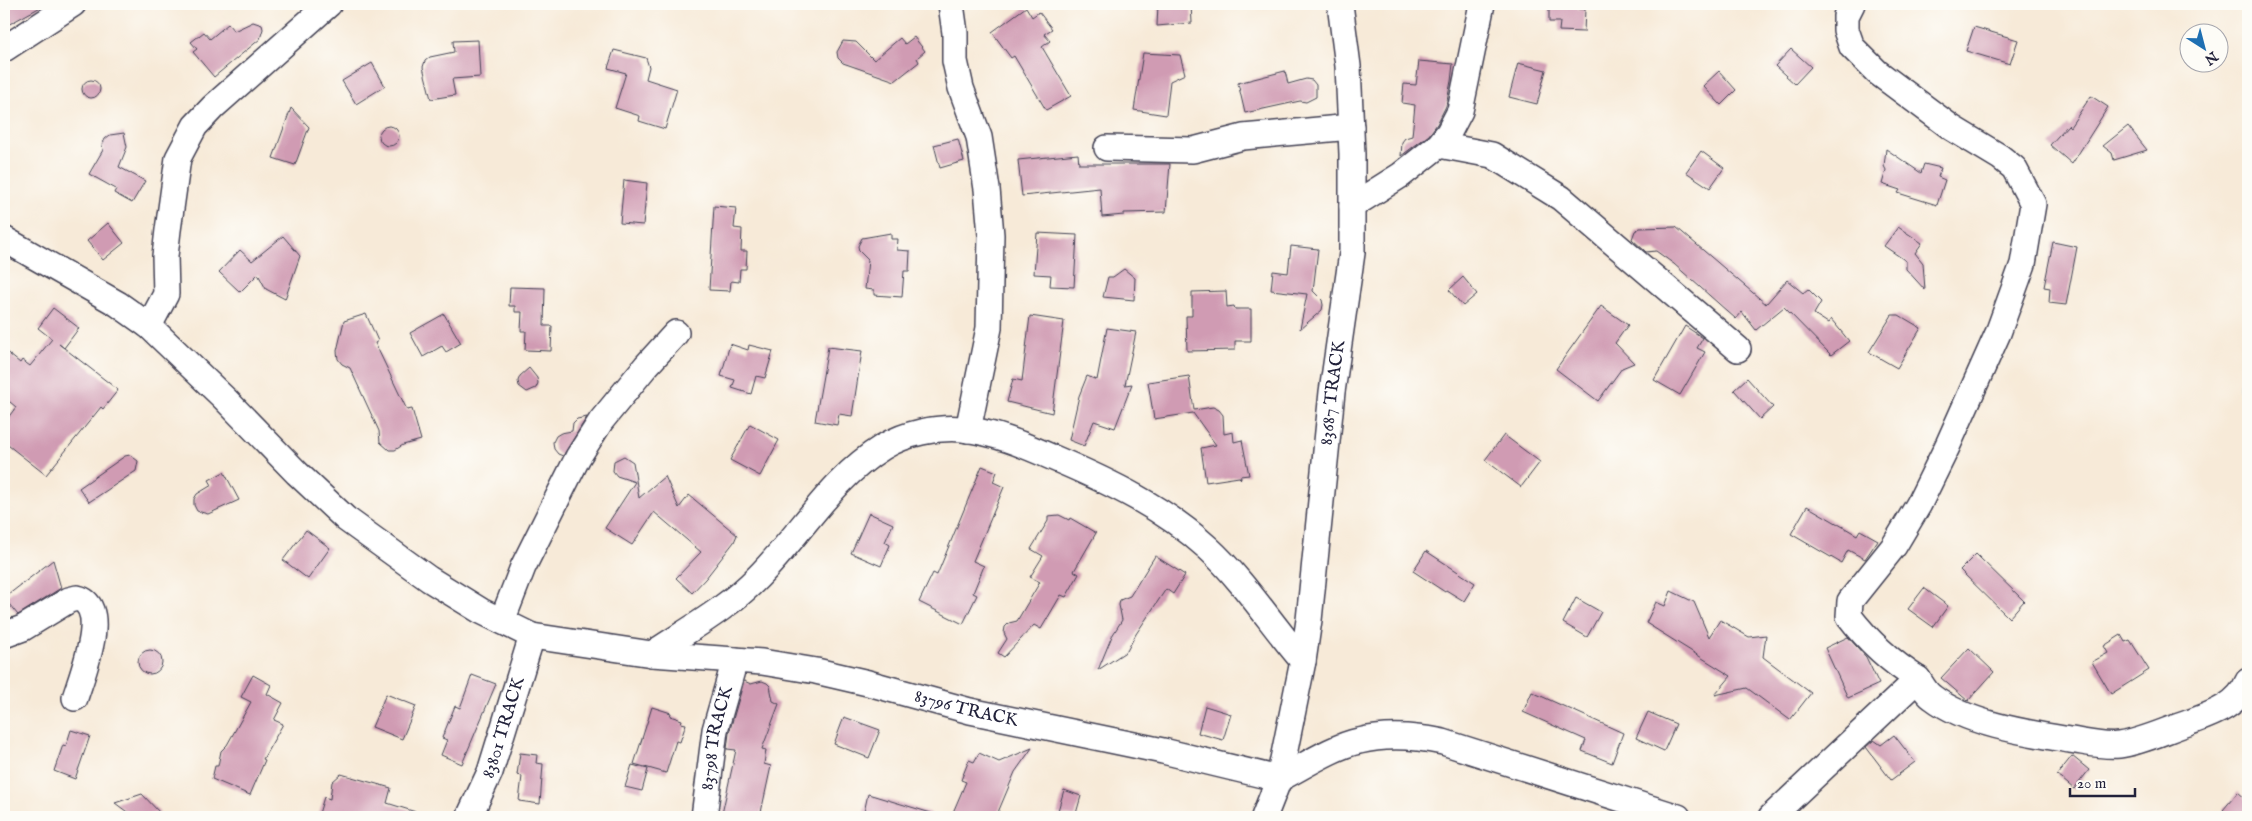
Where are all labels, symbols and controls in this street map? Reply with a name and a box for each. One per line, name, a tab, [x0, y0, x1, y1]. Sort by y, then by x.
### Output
north arrow	[2180, 22, 2230, 72]
text: N	[2201, 46, 2222, 69]
street label: 83687 TRACK	[1315, 338, 1351, 446]
street label: 83801 TRACK	[477, 673, 530, 782]
street label: 83798 TRACK	[696, 683, 739, 791]
street label: 83796 TRACK	[912, 685, 1021, 732]
scale bar	[2070, 766, 2134, 798]
text: 20 m	[2077, 774, 2107, 793]

